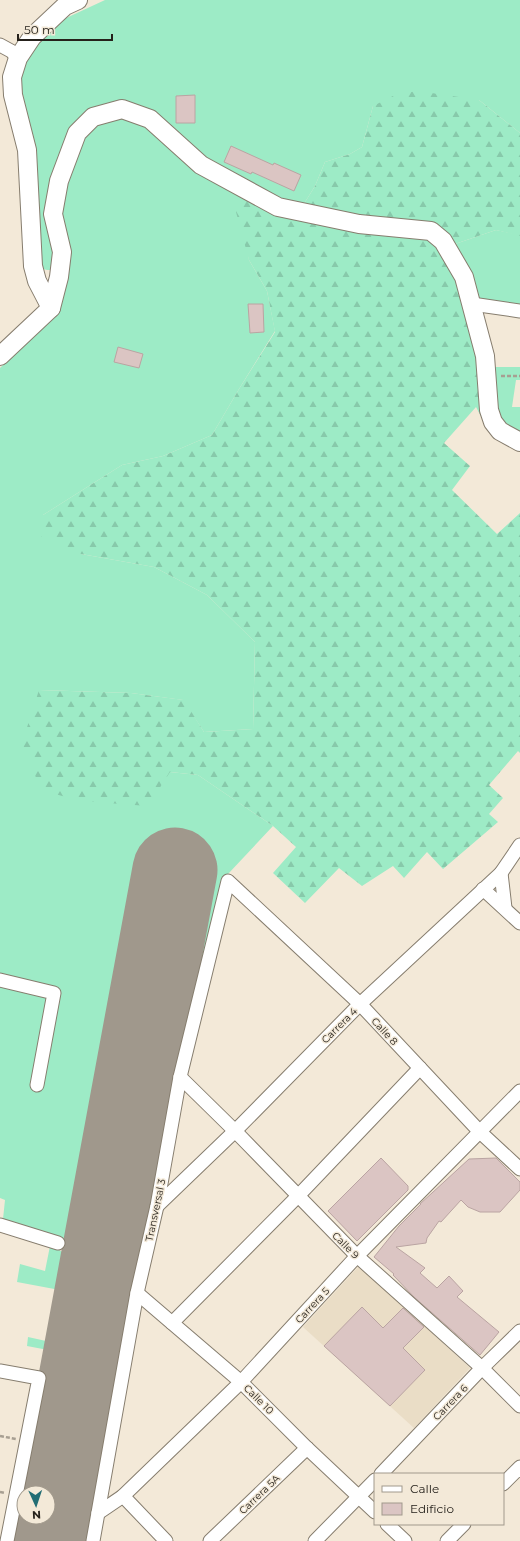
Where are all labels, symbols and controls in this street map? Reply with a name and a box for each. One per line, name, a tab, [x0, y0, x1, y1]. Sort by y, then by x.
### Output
scale bar	[18, 16, 112, 42]
text: 50 m	[24, 22, 55, 37]
street label: Carrera 4	[319, 1004, 360, 1046]
street label: Calle 8	[369, 1015, 401, 1048]
street label: Transversal 3	[143, 1177, 169, 1243]
street label: Calle 9	[329, 1229, 362, 1262]
street label: Carrera 5	[292, 1284, 333, 1326]
street label: Calle 10	[241, 1382, 277, 1417]
street label: Carrera 6	[430, 1382, 471, 1423]
street label: Carrera 5A	[236, 1471, 283, 1517]
legend	[374, 1473, 504, 1525]
text: Calle	[410, 1481, 439, 1496]
north arrow	[16, 1485, 56, 1525]
text: Edificio	[410, 1501, 454, 1516]
text: N	[32, 1508, 41, 1522]

